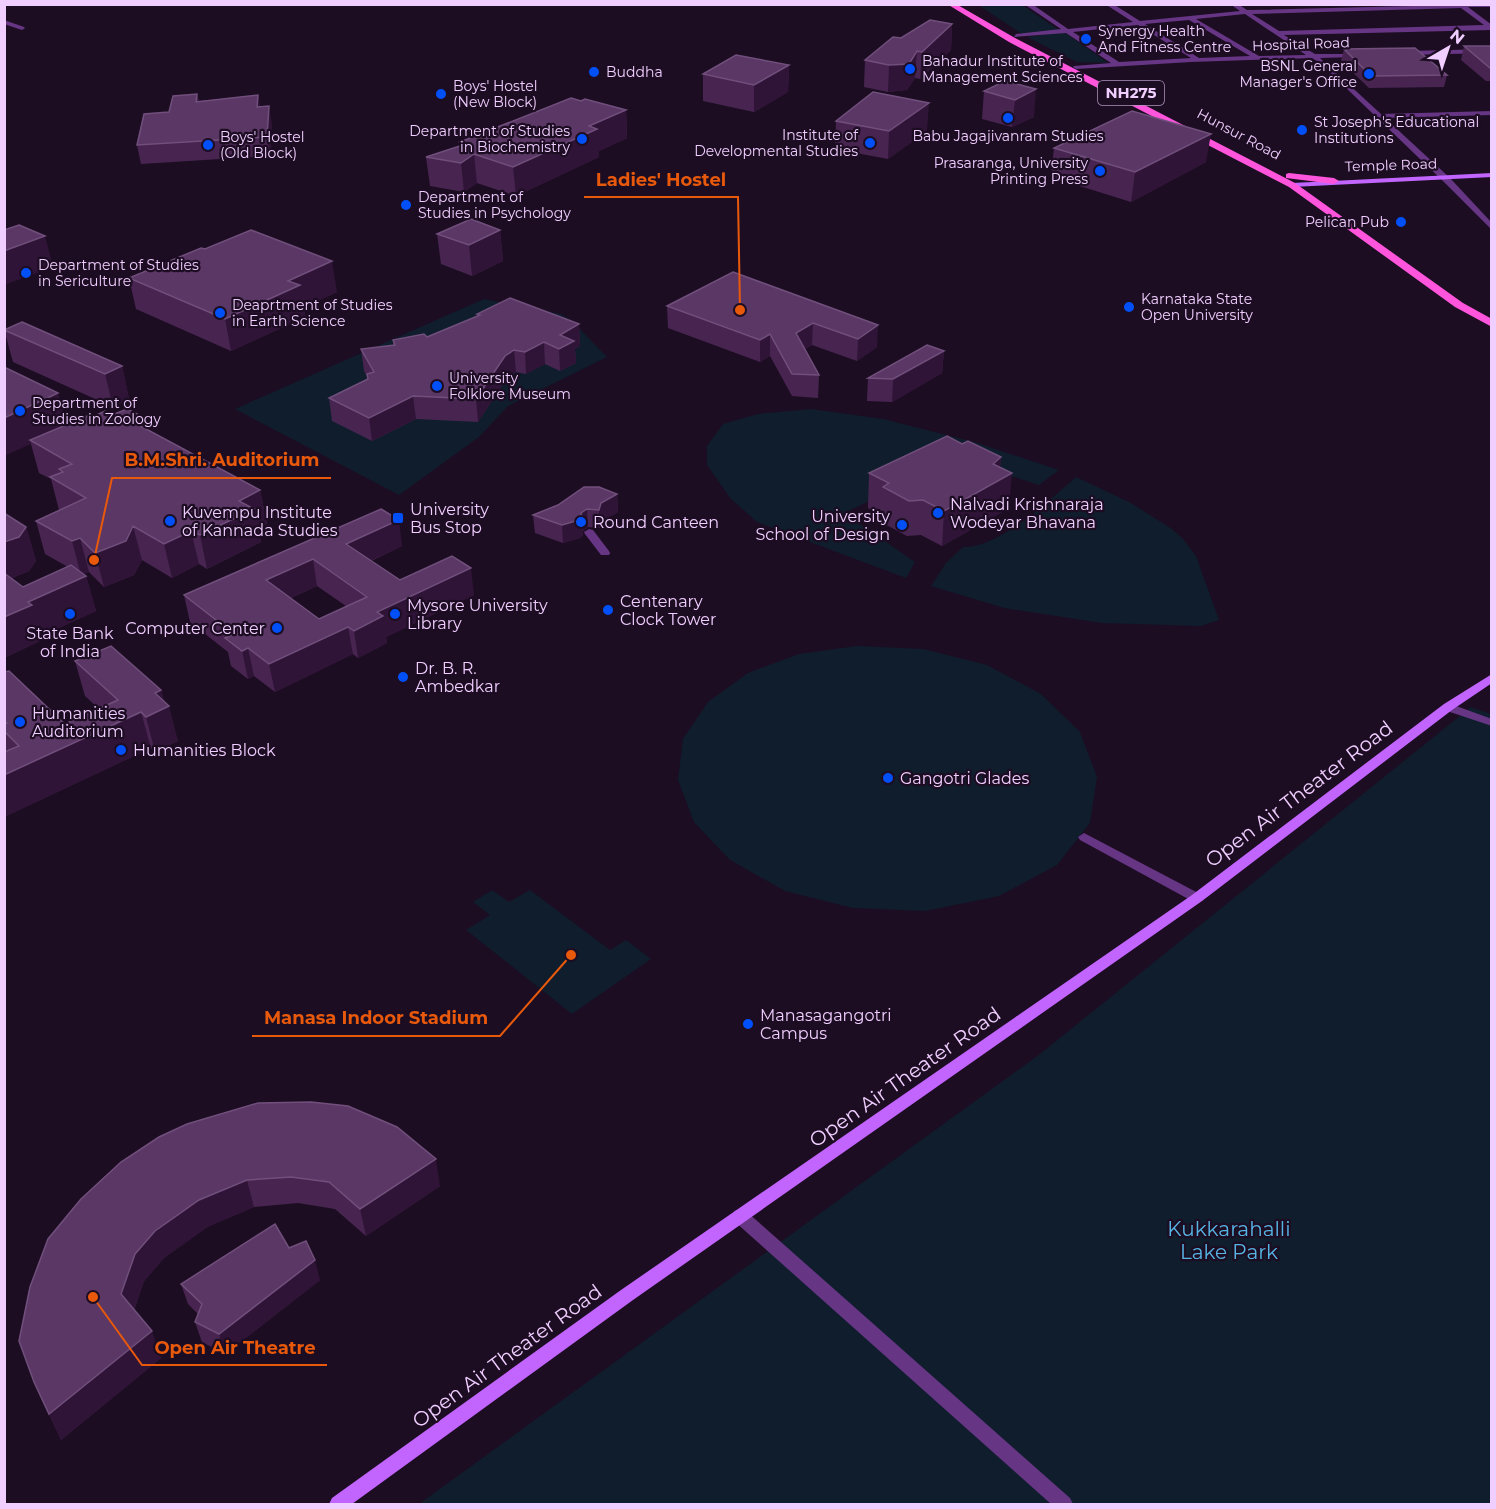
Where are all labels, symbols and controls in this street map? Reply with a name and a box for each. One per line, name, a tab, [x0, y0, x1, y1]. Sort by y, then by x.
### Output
north arrow	[1418, 18, 1478, 78]
place label: Synergy Health And Fitness Centre	[1098, 22, 1231, 56]
text: N	[1446, 25, 1468, 48]
marker: Synergy Health And Fitness Centre	[1079, 32, 1093, 46]
street label: Hospital Road	[1252, 33, 1350, 55]
place label: Bahadur Institute of Management Sciences	[922, 52, 1083, 86]
place label: BSNL General Manager's Office	[1239, 57, 1357, 91]
marker: Bahadur Institute of Management Sciences	[903, 62, 917, 76]
place label: Buddha	[606, 63, 663, 81]
marker: Buddha	[587, 65, 601, 79]
marker: BSNL General Manager's Office	[1362, 67, 1376, 81]
place label: Boys' Hostel (New Block)	[453, 77, 538, 111]
road number: NH275	[1098, 81, 1164, 105]
marker: Boys' Hostel (New Block)	[434, 87, 448, 101]
street label: Hunsur Road	[1194, 104, 1284, 164]
marker: Babu Jagajivanram Studies	[1001, 111, 1015, 125]
place label: St Joseph's Educational Institutions	[1314, 113, 1479, 147]
place label: Department of Studies in Biochemistry	[409, 122, 570, 156]
marker: St Joseph's Educational Institutions	[1295, 123, 1309, 137]
place label: Institute of Developmental Studies	[694, 126, 859, 160]
place label: Babu Jagajivanram Studies	[912, 127, 1104, 145]
place label: Boys' Hostel (Old Block)	[220, 128, 305, 162]
marker: Department of Studies in Biochemistry	[575, 132, 589, 146]
marker: Institute of Developmental Studies	[863, 136, 877, 150]
marker: Boys' Hostel (Old Block)	[201, 138, 215, 152]
place label: Prasaranga, University Printing Press	[934, 154, 1088, 188]
street label: Temple Road	[1344, 154, 1438, 176]
callout: Ladies' Hostel	[584, 161, 738, 197]
marker: Prasaranga, University Printing Press	[1093, 164, 1107, 178]
text: Ladies' Hostel	[596, 169, 726, 191]
place label: Department of Studies in Psychology	[418, 188, 571, 222]
marker: Department of Studies in Psychology	[399, 198, 413, 212]
place label: Pelican Pub	[1305, 213, 1389, 231]
marker: Pelican Pub	[1394, 215, 1408, 229]
place label: Department of Studies in Sericulture	[38, 256, 199, 290]
marker: Department of Studies in Sericulture	[19, 266, 33, 280]
place label: Karnataka State Open University	[1141, 290, 1253, 324]
place label: Deaprtment of Studies in Earth Science	[232, 296, 393, 330]
marker: Karnataka State Open University	[1122, 300, 1136, 314]
marker: Deaprtment of Studies in Earth Science	[213, 306, 227, 320]
place label: University Folklore Museum	[449, 369, 571, 403]
marker: University Folklore Museum	[430, 379, 444, 393]
place label: Department of Studies in Zoology	[32, 394, 161, 428]
marker: Department of Studies in Zoology	[13, 404, 27, 418]
callout: B.M.Shri. Auditorium	[112, 442, 331, 478]
text: B.M.Shri. Auditorium	[124, 449, 320, 471]
place label: Nalvadi Krishnaraja Wodeyar Bhavana	[950, 495, 1104, 532]
place label: University Bus Stop	[410, 500, 489, 537]
place label: Kuvempu Institute of Kannada Studies	[182, 503, 338, 540]
marker: Nalvadi Krishnaraja Wodeyar Bhavana	[931, 506, 945, 520]
place label: University School of Design	[755, 507, 890, 544]
marker: University Bus Stop	[391, 511, 405, 525]
place label: Round Canteen	[593, 513, 719, 532]
marker: Kuvempu Institute of Kannada Studies	[163, 514, 177, 528]
marker: Round Canteen	[574, 515, 588, 529]
marker: University School of Design	[895, 518, 909, 532]
place label: Centenary Clock Tower	[620, 592, 716, 629]
place label: Mysore University Library	[407, 596, 548, 633]
marker: Centenary Clock Tower	[601, 603, 615, 617]
marker: State Bank of India	[63, 607, 77, 621]
marker: Mysore University Library	[388, 607, 402, 621]
place label: Computer Center	[125, 619, 265, 638]
marker: Computer Center	[270, 621, 284, 635]
place label: State Bank of India	[26, 624, 114, 661]
place label: Dr. B. R. Ambedkar	[415, 659, 500, 696]
marker: Dr. B. R. Ambedkar	[396, 670, 410, 684]
place label: Humanities Auditorium	[32, 704, 126, 741]
marker: Humanities Auditorium	[13, 715, 27, 729]
street label: Open Air Theater Road	[1201, 716, 1397, 872]
place label: Humanities Block	[133, 741, 276, 760]
marker: Humanities Block	[114, 743, 128, 757]
place label: Gangotri Glades	[900, 769, 1030, 788]
marker: Gangotri Glades	[881, 771, 895, 785]
callout: Manasa Indoor Stadium	[252, 1000, 500, 1036]
street label: Open Air Theater Road	[805, 1002, 1005, 1152]
place label: Manasagangotri Campus	[760, 1006, 892, 1043]
text: Manasa Indoor Stadium	[264, 1007, 488, 1029]
marker: Manasagangotri Campus	[741, 1017, 755, 1031]
park label: Kukkarahalli Lake Park	[1167, 1217, 1291, 1264]
street label: Open Air Theater Road	[408, 1279, 606, 1433]
callout: Open Air Theatre	[142, 1329, 327, 1365]
text: Open Air Theatre	[154, 1337, 316, 1359]

